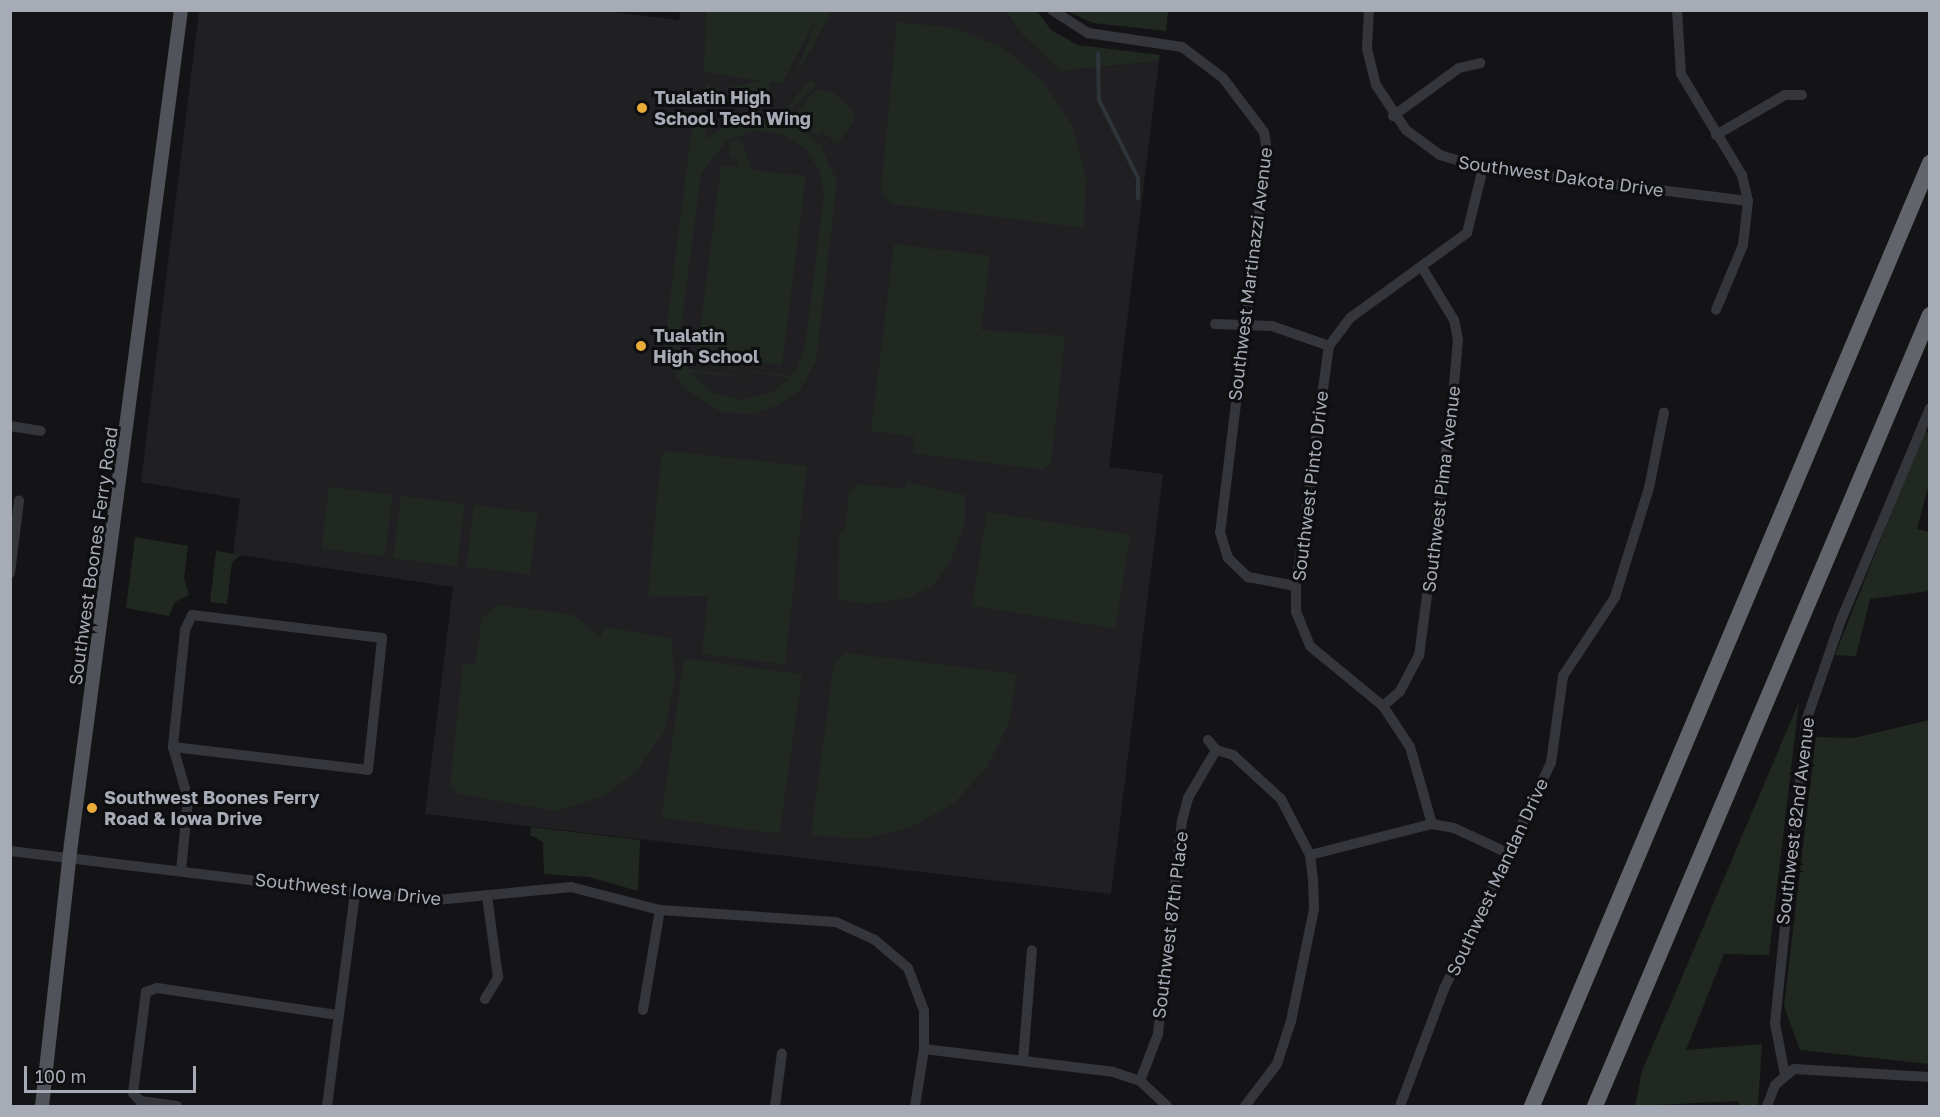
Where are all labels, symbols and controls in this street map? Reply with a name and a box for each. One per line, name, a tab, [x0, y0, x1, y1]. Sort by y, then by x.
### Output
place label: Tualatin High School Tech Wing	[654, 87, 811, 130]
marker: Tualatin High School Tech Wing	[635, 101, 649, 115]
street label: Southwest Martinazzi Avenue	[1224, 146, 1276, 402]
street label: Southwest Dakota Drive	[1457, 151, 1665, 201]
place label: Tualatin High School	[653, 325, 759, 368]
marker: Tualatin High School	[634, 339, 648, 353]
street label: Southwest Pima Avenue	[1418, 384, 1464, 594]
street label: Southwest Pinto Drive	[1288, 389, 1332, 583]
street label: Southwest Boones Ferry Road	[64, 425, 122, 687]
street label: Southwest 82nd Avenue	[1772, 716, 1818, 926]
street label: Southwest Mandan Drive	[1442, 775, 1552, 979]
place label: Southwest Boones Ferry Road & Iowa Drive	[104, 787, 319, 830]
marker: Southwest Boones Ferry Road & Iowa Drive	[85, 801, 99, 815]
street label: Southwest 87th Place	[1148, 830, 1192, 1020]
street label: Southwest Iowa Drive	[254, 868, 442, 910]
scale bar	[27, 1054, 200, 1092]
text: 100 m	[35, 1065, 86, 1087]

